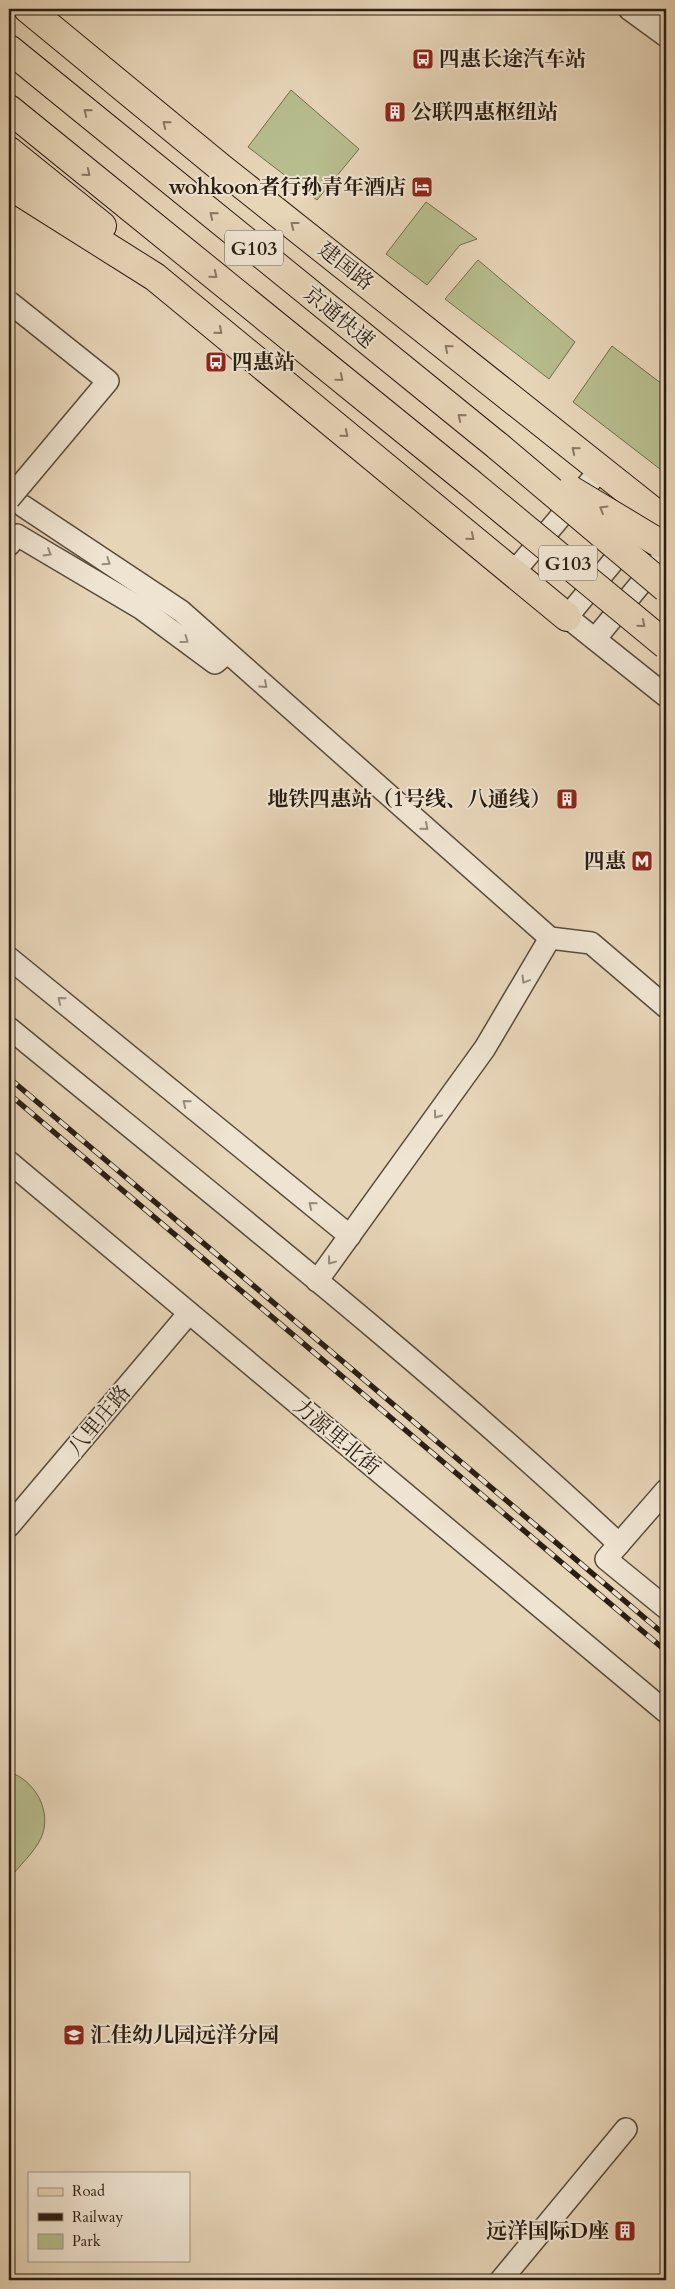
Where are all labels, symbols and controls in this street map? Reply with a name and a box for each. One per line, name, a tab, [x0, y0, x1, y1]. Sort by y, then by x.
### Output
place label: 四惠长途汽车站	[439, 45, 586, 74]
bus stop icon: 四惠长途汽车站	[411, 47, 435, 71]
place label: 公联四惠枢纽站	[411, 98, 558, 127]
building icon: 公联四惠枢纽站	[383, 100, 407, 124]
one-way arrow	[84, 109, 93, 118]
one-way arrow	[163, 120, 172, 129]
one-way arrow	[82, 167, 91, 176]
place label: wohkoon者行孙青年酒店	[168, 173, 406, 202]
hotel icon: wohkoon者行孙青年酒店	[410, 175, 434, 199]
one-way arrow	[210, 212, 219, 220]
one-way arrow	[290, 221, 299, 230]
road number: G103	[225, 230, 283, 266]
street label: 建国路	[312, 236, 379, 297]
one-way arrow	[208, 270, 217, 279]
street label: 京通快速	[297, 280, 380, 355]
one-way arrow	[214, 326, 223, 335]
one-way arrow	[445, 345, 454, 353]
place label: 四惠站	[232, 348, 295, 377]
bus stop icon: 四惠站	[204, 350, 228, 374]
one-way arrow	[334, 372, 343, 380]
one-way arrow	[458, 414, 467, 422]
one-way arrow	[339, 429, 348, 437]
one-way arrow	[571, 446, 580, 455]
one-way arrow	[599, 506, 608, 516]
one-way arrow	[465, 531, 474, 539]
road number: G103	[539, 546, 597, 580]
one-way arrow	[42, 547, 51, 557]
one-way arrow	[101, 556, 111, 565]
one-way arrow	[636, 619, 645, 628]
one-way arrow	[179, 634, 189, 643]
one-way arrow	[258, 679, 267, 688]
place label: 地铁四惠站（1号线、八通线）	[267, 785, 551, 814]
building icon: 地铁四惠站（1号线、八通线）	[555, 787, 579, 811]
one-way arrow	[420, 822, 429, 831]
place label: 四惠	[584, 847, 626, 876]
metro station icon: 四惠	[630, 849, 654, 873]
one-way arrow	[522, 974, 532, 983]
one-way arrow	[57, 996, 66, 1005]
one-way arrow	[183, 1099, 192, 1108]
one-way arrow	[434, 1110, 443, 1119]
one-way arrow	[309, 1202, 318, 1211]
one-way arrow	[329, 1255, 337, 1264]
street label: 八里庄路	[61, 1379, 137, 1462]
street label: 力源里北街	[287, 1393, 386, 1482]
place label: 汇佳幼儿园远洋分园	[90, 2021, 279, 2050]
school or university icon: 汇佳幼儿园远洋分园	[62, 2023, 86, 2047]
legend	[28, 2172, 190, 2262]
text: Road	[72, 2181, 105, 2201]
text: Railway	[72, 2207, 123, 2227]
place label: 远洋国际D座	[486, 2217, 609, 2246]
building icon: 远洋国际D座	[613, 2219, 637, 2243]
text: Park	[72, 2231, 101, 2251]

